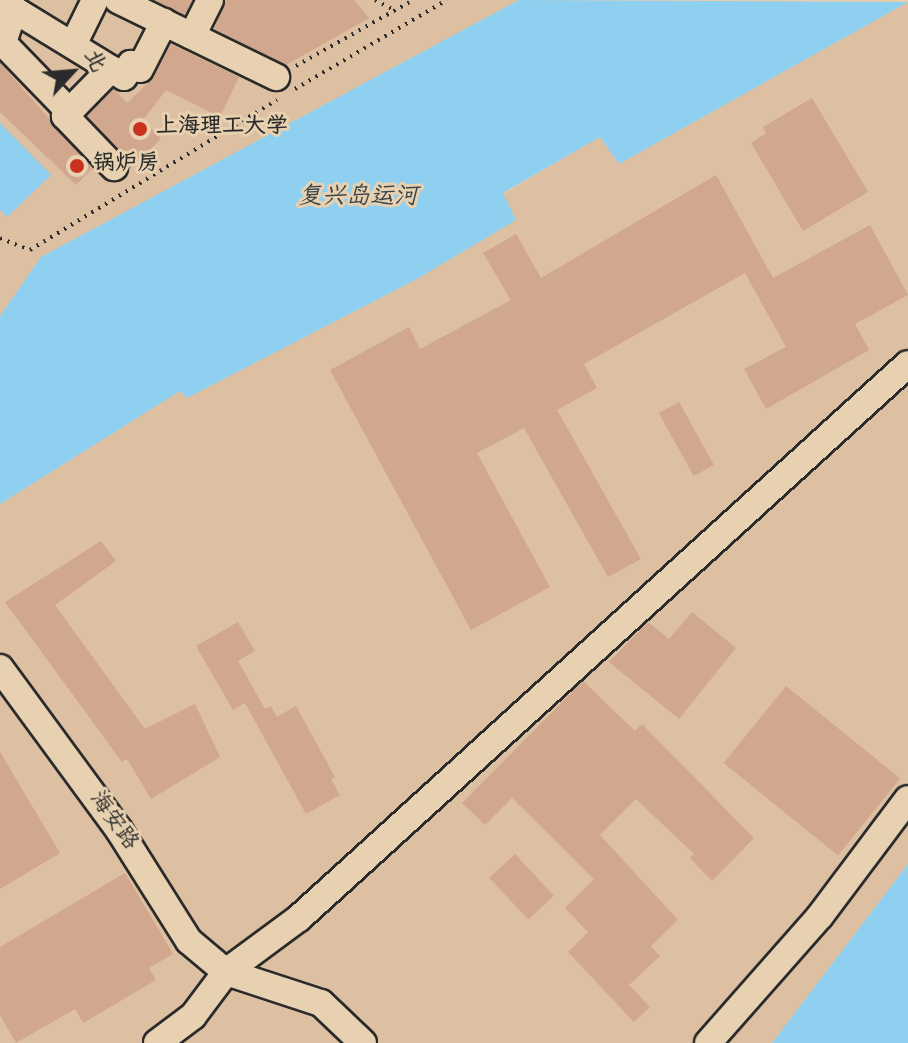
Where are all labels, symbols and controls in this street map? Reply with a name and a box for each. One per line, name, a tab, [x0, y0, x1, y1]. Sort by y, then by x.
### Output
north arrow	[32, 32, 112, 112]
text: 北	[77, 46, 110, 77]
place label: 上海理工大学	[156, 116, 288, 142]
marker: 上海理工大学	[131, 120, 149, 138]
place label: 锅炉房	[93, 153, 159, 179]
marker: 锅炉房	[68, 157, 86, 175]
water label: 复兴岛运河	[298, 185, 418, 213]
street label: 海安路	[82, 788, 142, 856]

